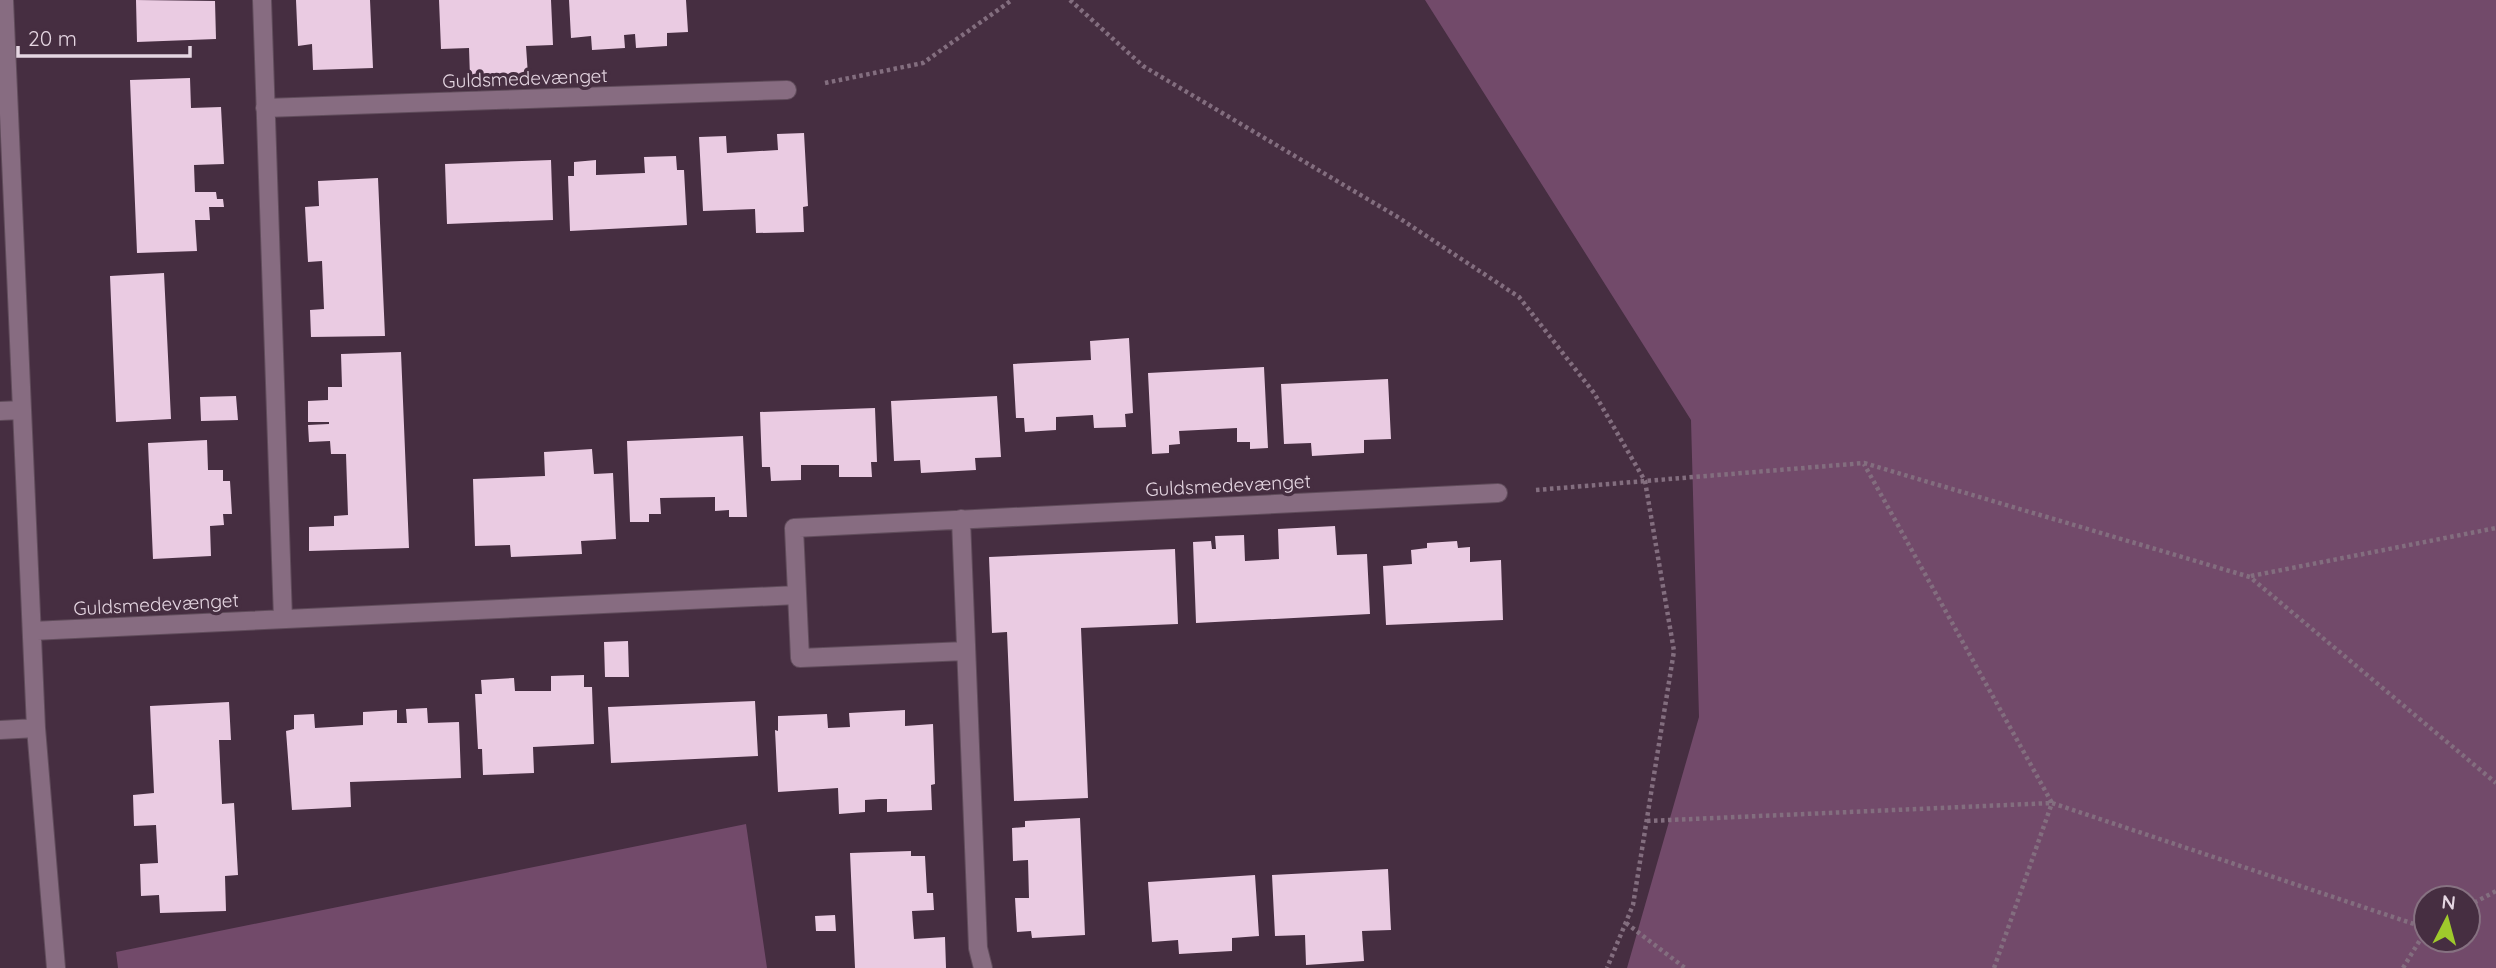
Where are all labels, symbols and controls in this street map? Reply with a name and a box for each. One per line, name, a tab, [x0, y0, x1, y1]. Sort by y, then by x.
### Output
scale bar	[18, 14, 189, 58]
text: 20 m	[28, 25, 77, 51]
street label: Guldsmedevænget	[442, 63, 608, 93]
street label: Guldsmedevænget	[1145, 469, 1311, 501]
street label: Guldsmedevænget	[73, 588, 239, 620]
north arrow	[2412, 884, 2482, 954]
text: N	[2441, 889, 2457, 915]

